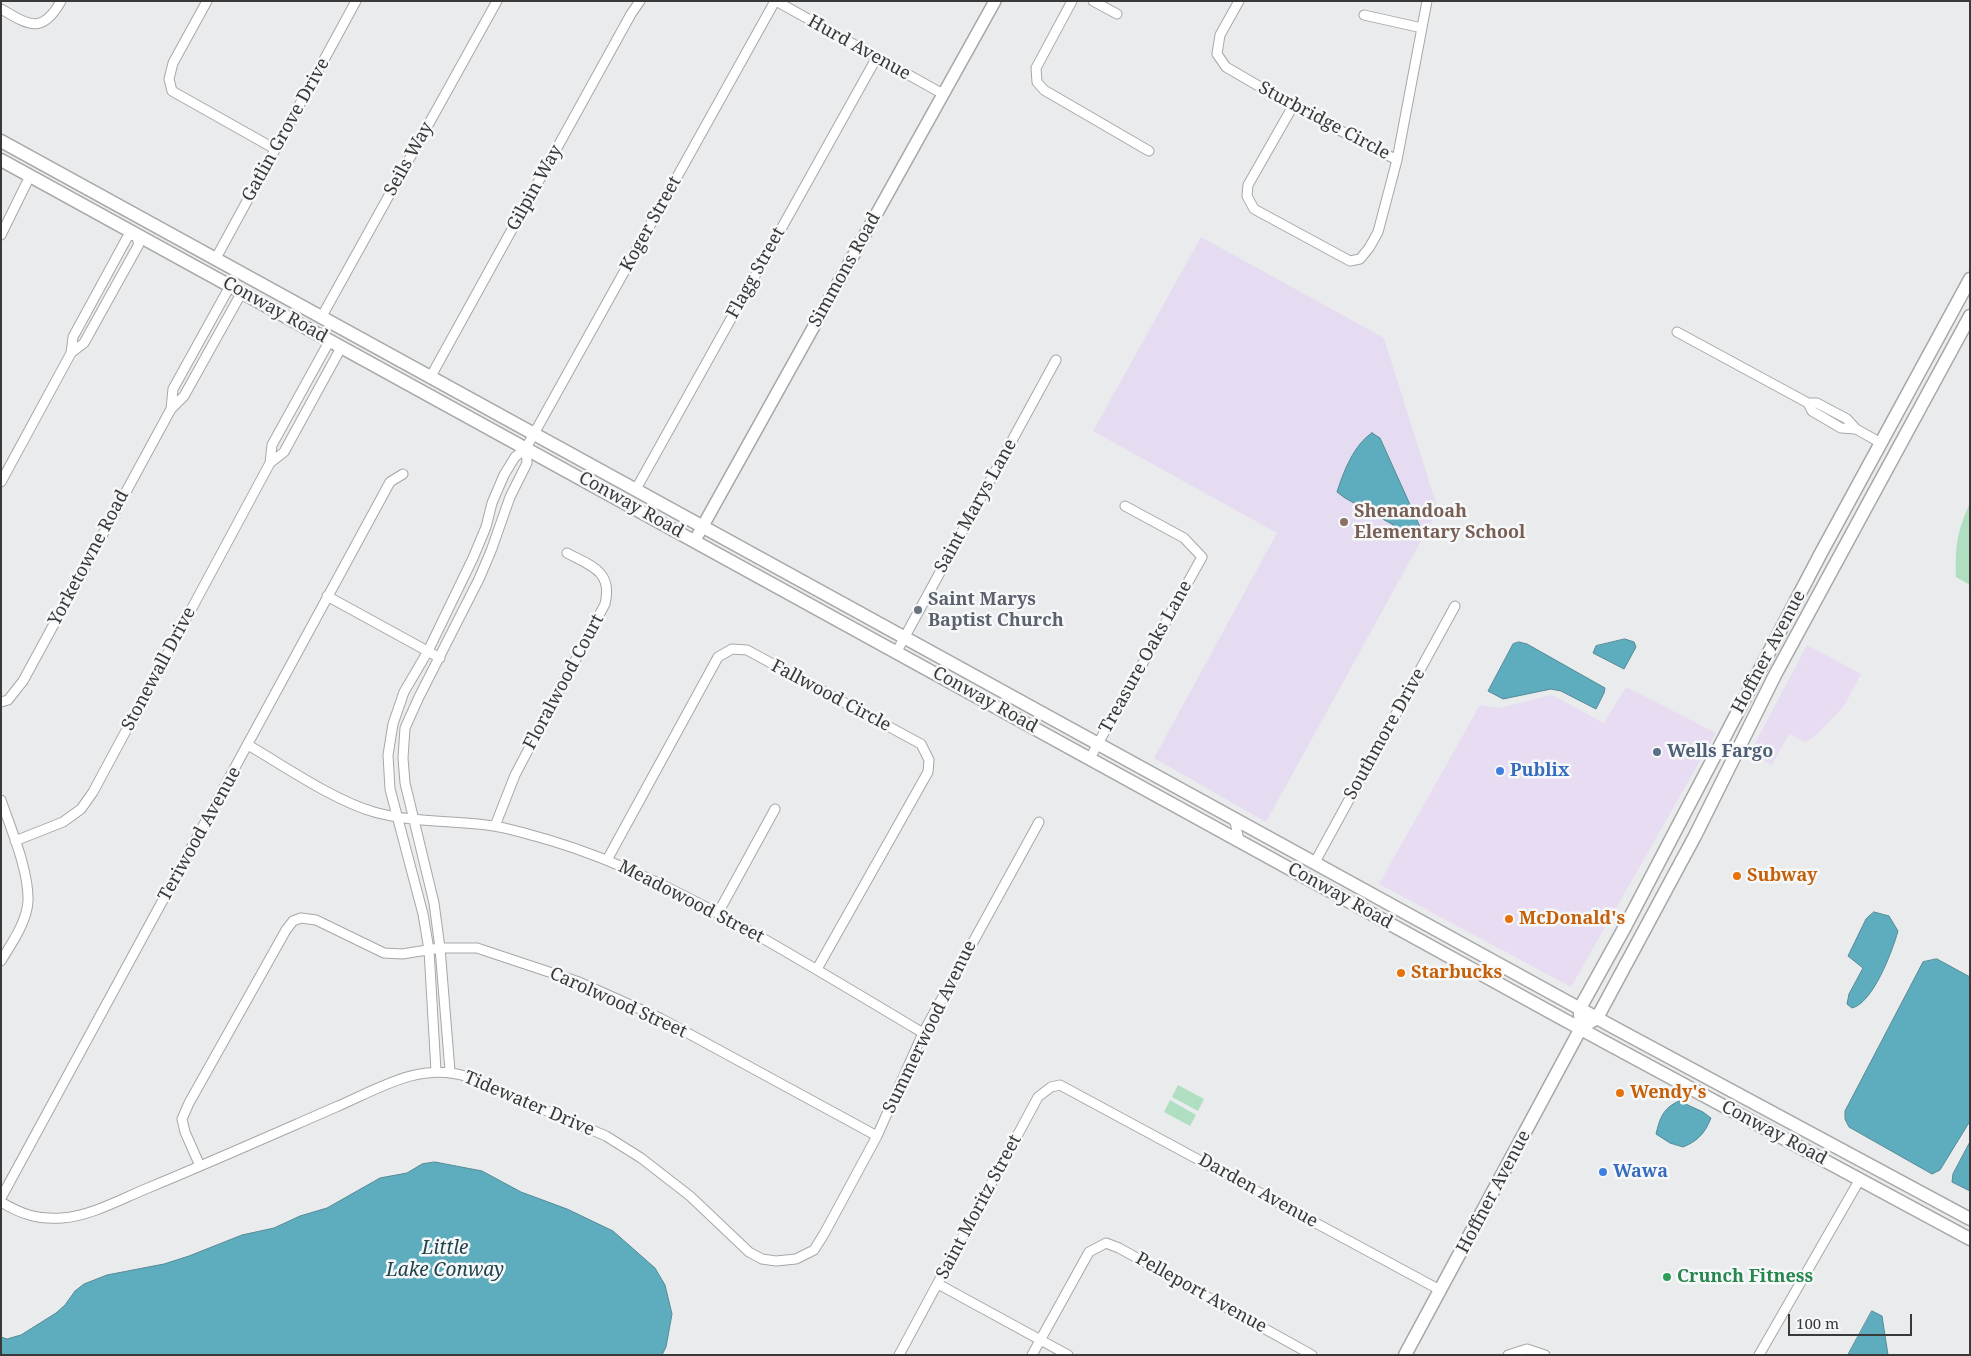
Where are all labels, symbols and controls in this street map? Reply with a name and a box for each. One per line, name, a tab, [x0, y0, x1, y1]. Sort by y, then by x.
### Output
street label: Hurd Avenue	[804, 11, 914, 85]
street label: Gatlin Grove Drive	[238, 54, 334, 206]
street label: Sturbridge Circle	[1255, 77, 1393, 165]
street label: Seils Way	[380, 118, 438, 200]
street label: Gilpin Way	[503, 141, 567, 235]
street label: Koger Street	[616, 173, 686, 275]
street label: Simmons Road	[805, 209, 885, 331]
street label: Flagg Street	[722, 224, 790, 322]
street label: Conway Road	[219, 272, 331, 348]
street label: Saint Marys Lane	[930, 435, 1022, 577]
street label: Conway Road	[575, 467, 687, 543]
street label: Yorketowne Road	[44, 487, 134, 629]
place label: Shenandoah Elementary School	[1354, 501, 1525, 544]
marker: Shenandoah Elementary School	[1338, 516, 1350, 528]
street label: Treasure Oaks Lane	[1095, 577, 1197, 737]
street label: Hoffner Avenue	[1728, 587, 1810, 717]
place label: Saint Marys Baptist Church	[928, 589, 1064, 632]
street label: Stonewall Drive	[117, 604, 201, 734]
marker: Saint Marys Baptist Church	[912, 604, 924, 616]
street label: Floralwood Court	[519, 611, 609, 753]
street label: Fallwood Circle	[767, 655, 895, 737]
street label: Conway Road	[929, 662, 1041, 738]
street label: Southmore Drive	[1340, 665, 1430, 803]
place label: Wells Fargo	[1667, 741, 1773, 763]
marker: Wells Fargo	[1651, 746, 1663, 758]
place label: Publix	[1510, 760, 1569, 782]
street label: Teriwood Avenue	[154, 763, 246, 905]
marker: Publix	[1494, 765, 1506, 777]
street label: Meadowood Street	[615, 856, 767, 948]
street label: Conway Road	[1284, 858, 1396, 934]
place label: Subway	[1747, 865, 1817, 887]
marker: Subway	[1731, 870, 1743, 882]
place label: McDonald's	[1519, 908, 1625, 930]
marker: McDonald's	[1503, 913, 1515, 925]
street label: Summerwood Avenue	[879, 937, 981, 1117]
place label: Starbucks	[1411, 962, 1502, 984]
street label: Carolwood Street	[546, 963, 690, 1043]
marker: Starbucks	[1395, 967, 1407, 979]
street label: Tidewater Drive	[461, 1067, 597, 1141]
place label: Wendy's	[1630, 1082, 1706, 1104]
marker: Wendy's	[1614, 1087, 1626, 1099]
street label: Conway Road	[1717, 1096, 1831, 1170]
street label: Hoffner Avenue	[1453, 1127, 1535, 1257]
street label: Saint Moritz Street	[932, 1131, 1026, 1283]
street label: Darden Avenue	[1195, 1149, 1321, 1233]
place label: Wawa	[1613, 1161, 1668, 1183]
marker: Wawa	[1597, 1166, 1609, 1178]
water label: Little Lake Conway	[386, 1238, 504, 1282]
street label: Pelleport Avenue	[1132, 1248, 1270, 1338]
place label: Crunch Fitness	[1677, 1266, 1813, 1288]
marker: Crunch Fitness	[1661, 1271, 1673, 1283]
scale bar	[1791, 1304, 1915, 1336]
text: 100 m	[1796, 1313, 1839, 1333]

